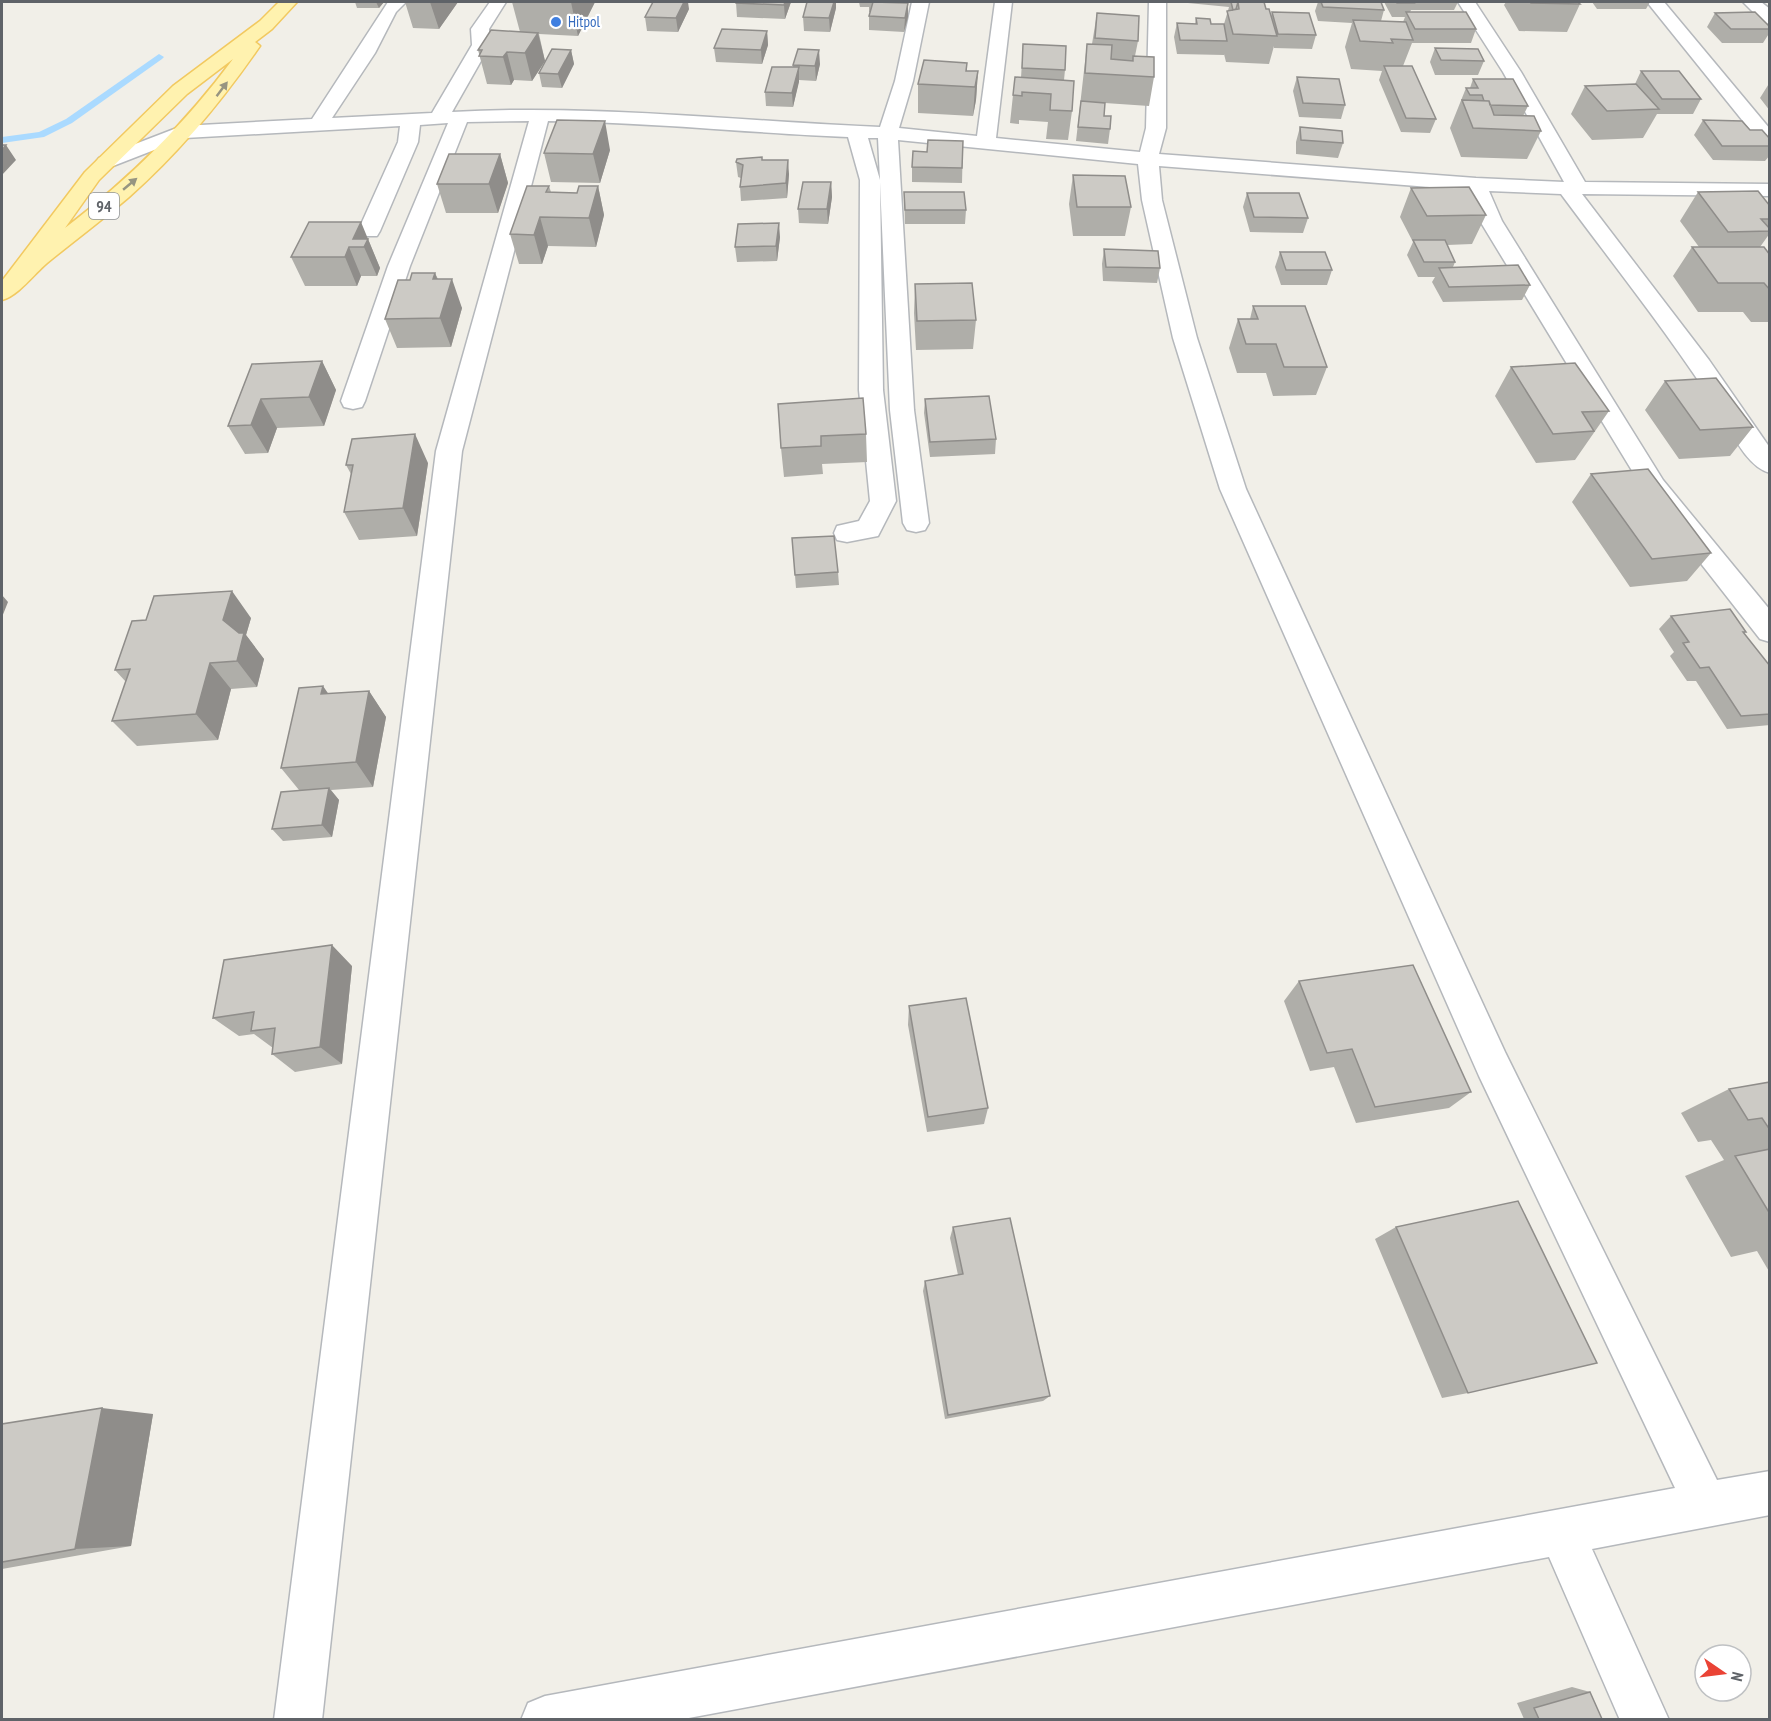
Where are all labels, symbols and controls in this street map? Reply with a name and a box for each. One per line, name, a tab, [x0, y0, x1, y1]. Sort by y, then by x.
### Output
place label: Hitpol	[568, 12, 600, 31]
marker: Hitpol	[549, 15, 563, 29]
one-way arrow	[215, 81, 227, 96]
one-way arrow	[122, 178, 138, 191]
road number: 94	[89, 193, 119, 219]
north arrow	[1693, 1643, 1753, 1703]
text: N	[1727, 1670, 1748, 1683]

